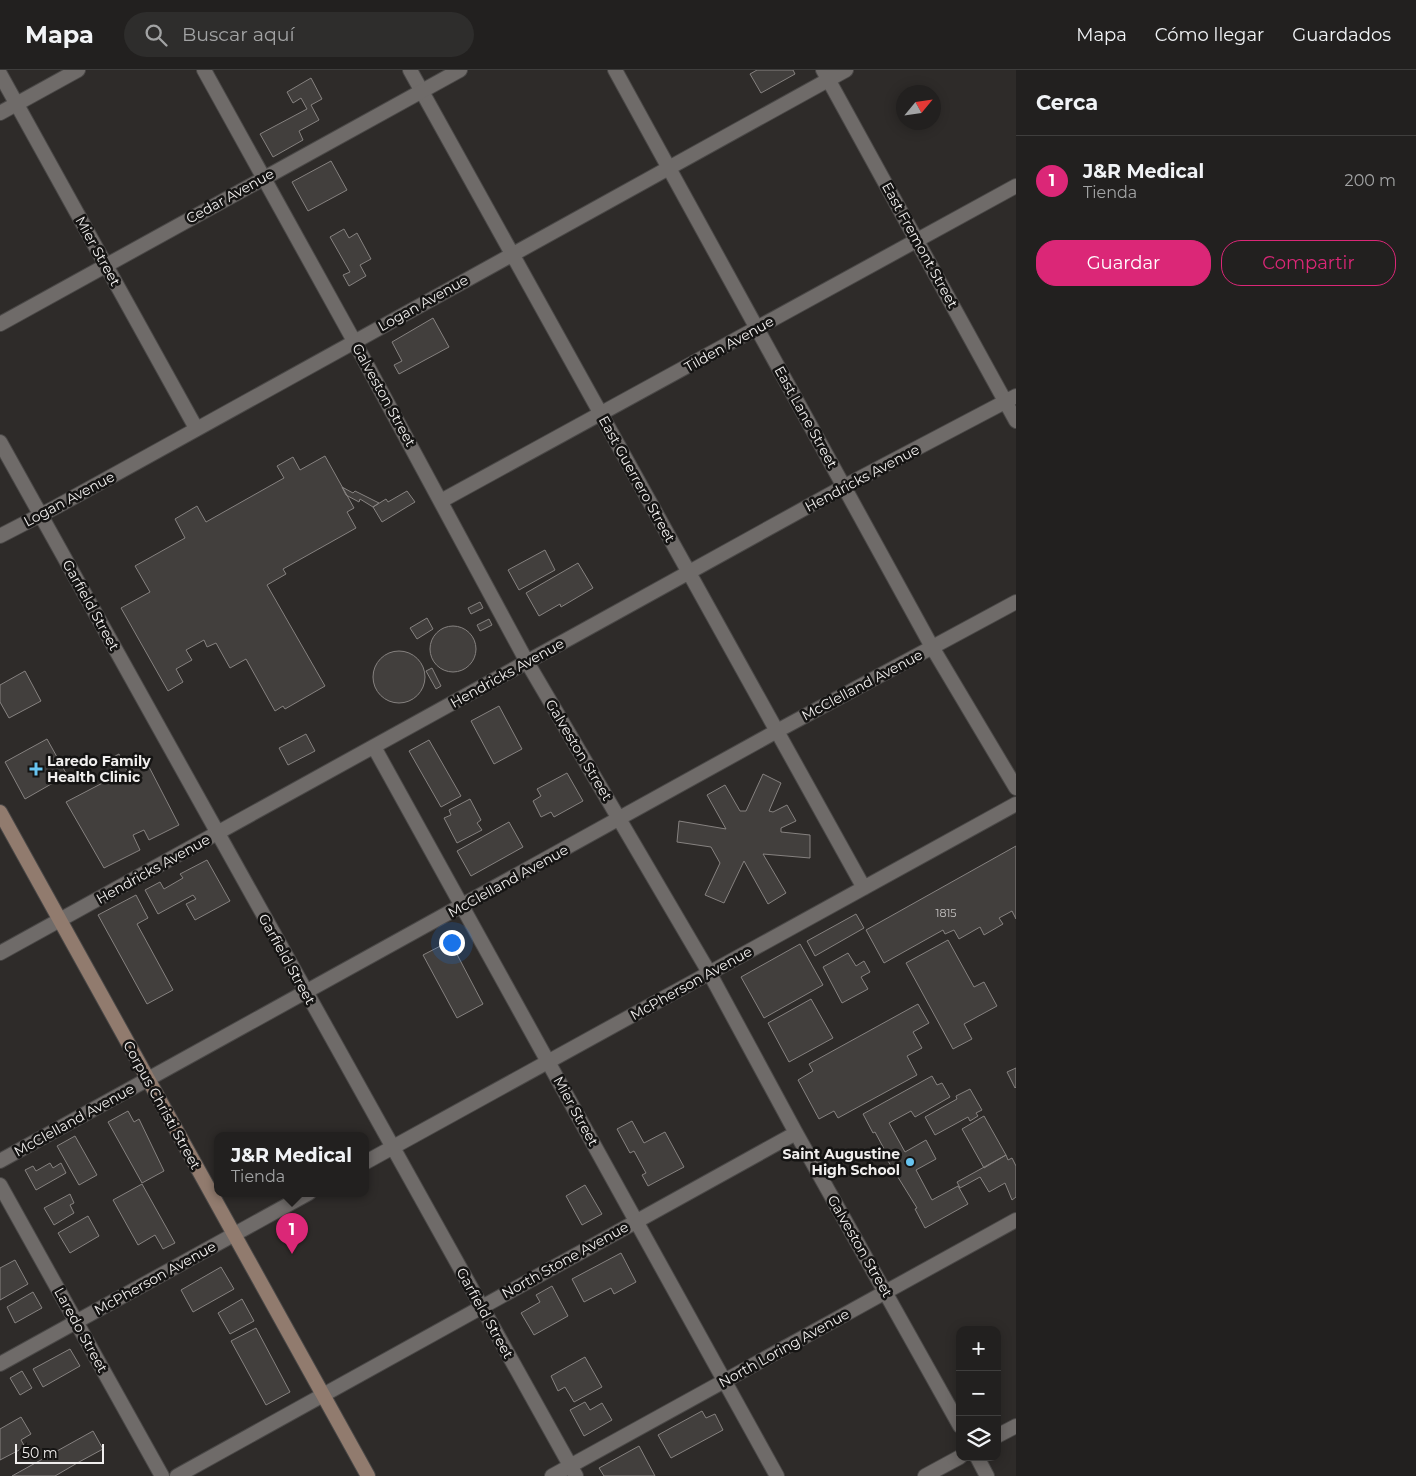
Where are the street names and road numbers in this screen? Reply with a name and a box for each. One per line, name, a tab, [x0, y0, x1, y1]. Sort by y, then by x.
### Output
street label: Cedar Avenue	[183, 164, 277, 228]
street label: East Fremont Street	[878, 179, 962, 311]
street label: Mier Street	[71, 213, 125, 289]
street label: Logan Avenue	[375, 271, 471, 335]
street label: Tilden Avenue	[681, 312, 777, 376]
street label: Galveston Street	[348, 340, 420, 450]
street label: East Lane Street	[770, 363, 842, 472]
street label: East Guerrero Street	[595, 413, 679, 546]
street label: Hendricks Avenue	[802, 440, 922, 516]
street label: Logan Avenue	[20, 467, 118, 531]
street label: Garfield Street	[59, 556, 124, 654]
street label: Hendricks Avenue	[447, 634, 567, 712]
street label: McClelland Avenue	[798, 645, 926, 725]
street label: Galveston Street	[542, 696, 617, 804]
street label: Hendricks Avenue	[93, 830, 213, 908]
street label: McClelland Avenue	[445, 840, 571, 922]
street label: Garfield Street	[255, 910, 320, 1008]
street label: McPherson Avenue	[627, 942, 755, 1024]
street label: Corpus Christi Street	[119, 1038, 205, 1173]
street label: Mier Street	[549, 1073, 603, 1149]
street label: McClelland Avenue	[11, 1079, 137, 1161]
street label: Galveston Street	[823, 1192, 897, 1301]
street label: North Stone Avenue	[499, 1218, 631, 1302]
street label: McPherson Avenue	[91, 1237, 219, 1319]
street label: Garfield Street	[453, 1264, 518, 1362]
street label: Laredo Street	[50, 1284, 112, 1376]
street label: North Loring Avenue	[716, 1305, 852, 1391]

